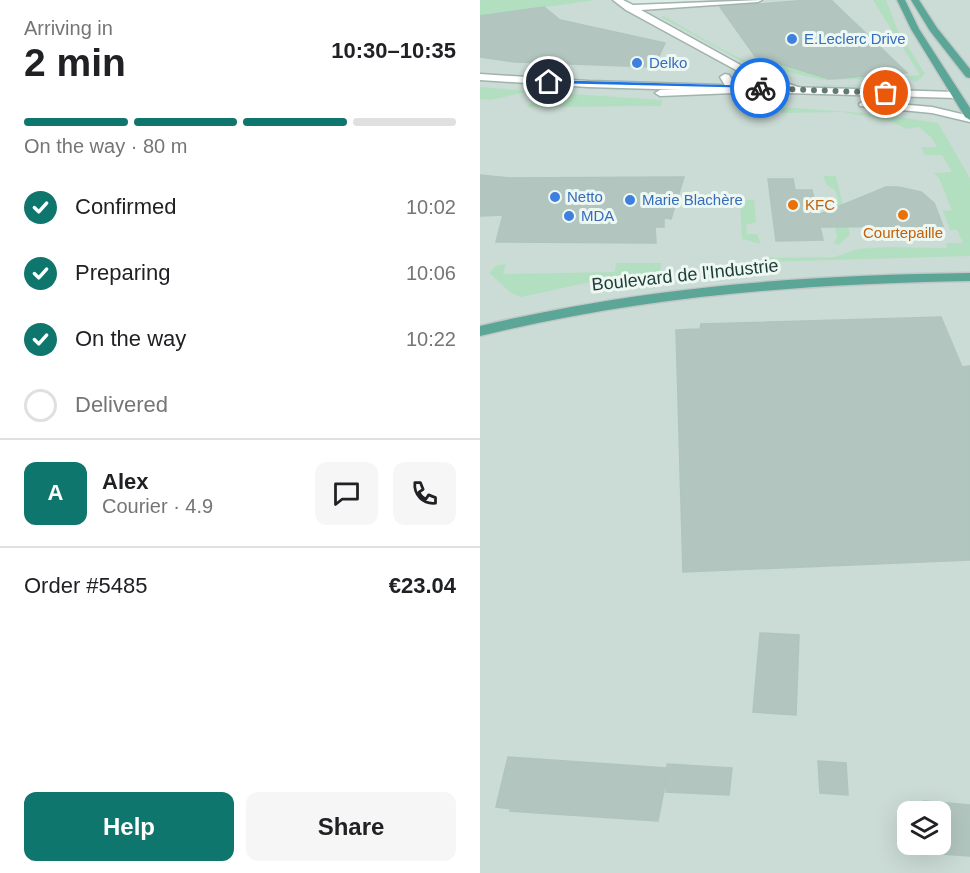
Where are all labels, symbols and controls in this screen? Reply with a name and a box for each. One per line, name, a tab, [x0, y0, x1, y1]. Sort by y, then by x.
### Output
text: Arriving in	[24, 17, 113, 39]
place label: E.Leclerc Drive	[804, 30, 906, 47]
marker: E.Leclerc Drive	[785, 32, 799, 46]
text: 10:30–10:35	[331, 38, 456, 63]
text: 2 min	[24, 41, 126, 84]
place label: Delko	[649, 54, 687, 71]
pin	[523, 56, 574, 107]
marker: Delko	[630, 56, 644, 70]
courier	[730, 58, 790, 118]
icon: home	[532, 65, 565, 98]
pin	[860, 67, 911, 118]
icon: bike	[744, 72, 777, 105]
icon: bag	[869, 76, 902, 109]
text: On the way · 80 m	[24, 135, 187, 157]
place label: Netto	[567, 188, 603, 205]
marker: Netto	[548, 190, 562, 204]
icon: check	[24, 191, 57, 224]
place label: Marie Blachère	[642, 191, 743, 208]
marker: Marie Blachère	[623, 193, 637, 207]
text: Confirmed	[75, 194, 176, 219]
text: 10:02	[406, 196, 456, 218]
place label: KFC	[805, 196, 835, 213]
marker: KFC	[786, 198, 800, 212]
place label: MDA	[581, 207, 614, 224]
marker: Courtepaille	[896, 208, 910, 222]
marker: MDA	[562, 209, 576, 223]
place label: Courtepaille	[863, 224, 943, 241]
street label: Boulevard de l'Industrie	[591, 255, 779, 295]
icon: check	[24, 257, 57, 290]
text: Preparing	[75, 260, 170, 285]
text: 10:06	[406, 262, 456, 284]
icon: check	[24, 323, 57, 356]
text: On the way	[75, 326, 186, 351]
text: 10:22	[406, 328, 456, 350]
text: Delivered	[75, 392, 168, 417]
button: chat	[315, 462, 378, 525]
button: phone	[393, 462, 456, 525]
text: Alex	[102, 469, 148, 494]
text: A	[48, 480, 63, 505]
text: Courier · 4.9	[102, 495, 213, 517]
text: Order #5485	[24, 573, 148, 598]
text: €23.04	[389, 573, 456, 598]
button: Help	[24, 792, 234, 861]
button: Share	[246, 792, 456, 861]
map controls	[897, 801, 951, 855]
button: layers	[897, 801, 951, 855]

